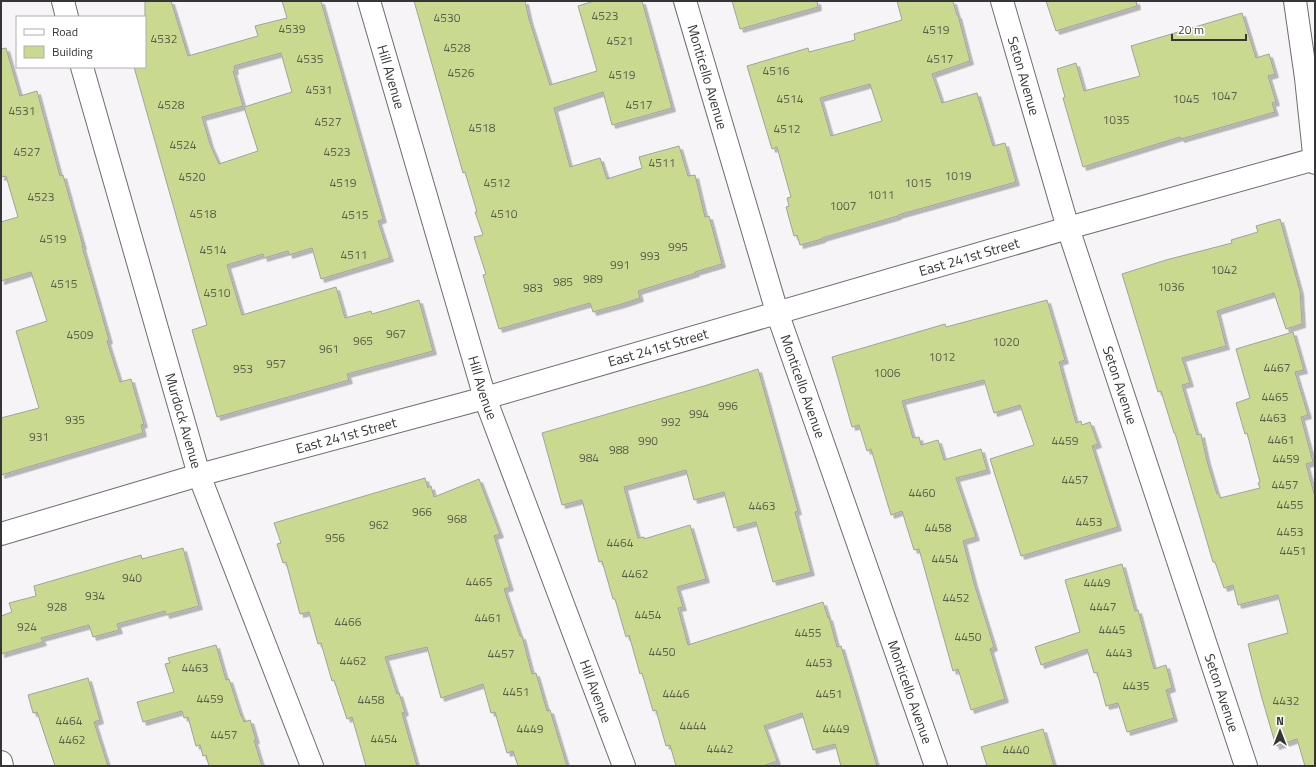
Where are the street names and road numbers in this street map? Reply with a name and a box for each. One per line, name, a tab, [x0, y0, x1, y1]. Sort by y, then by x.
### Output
street label: Monticello Avenue	[682, 22, 733, 132]
street label: Seton Avenue	[1003, 34, 1046, 118]
street label: Hill Avenue	[372, 42, 411, 111]
street label: East 241st Street	[916, 232, 1022, 281]
street label: East 241st Street	[605, 322, 711, 372]
street label: Monticello Avenue	[776, 331, 831, 441]
street label: Seton Avenue	[1098, 343, 1143, 427]
street label: Hill Avenue	[463, 353, 503, 422]
street label: Murdock Avenue	[160, 370, 208, 471]
street label: East 241st Street	[293, 411, 399, 458]
street label: Monticello Avenue	[883, 637, 938, 747]
street label: Seton Avenue	[1200, 651, 1245, 735]
street label: Hill Avenue	[575, 656, 618, 726]

